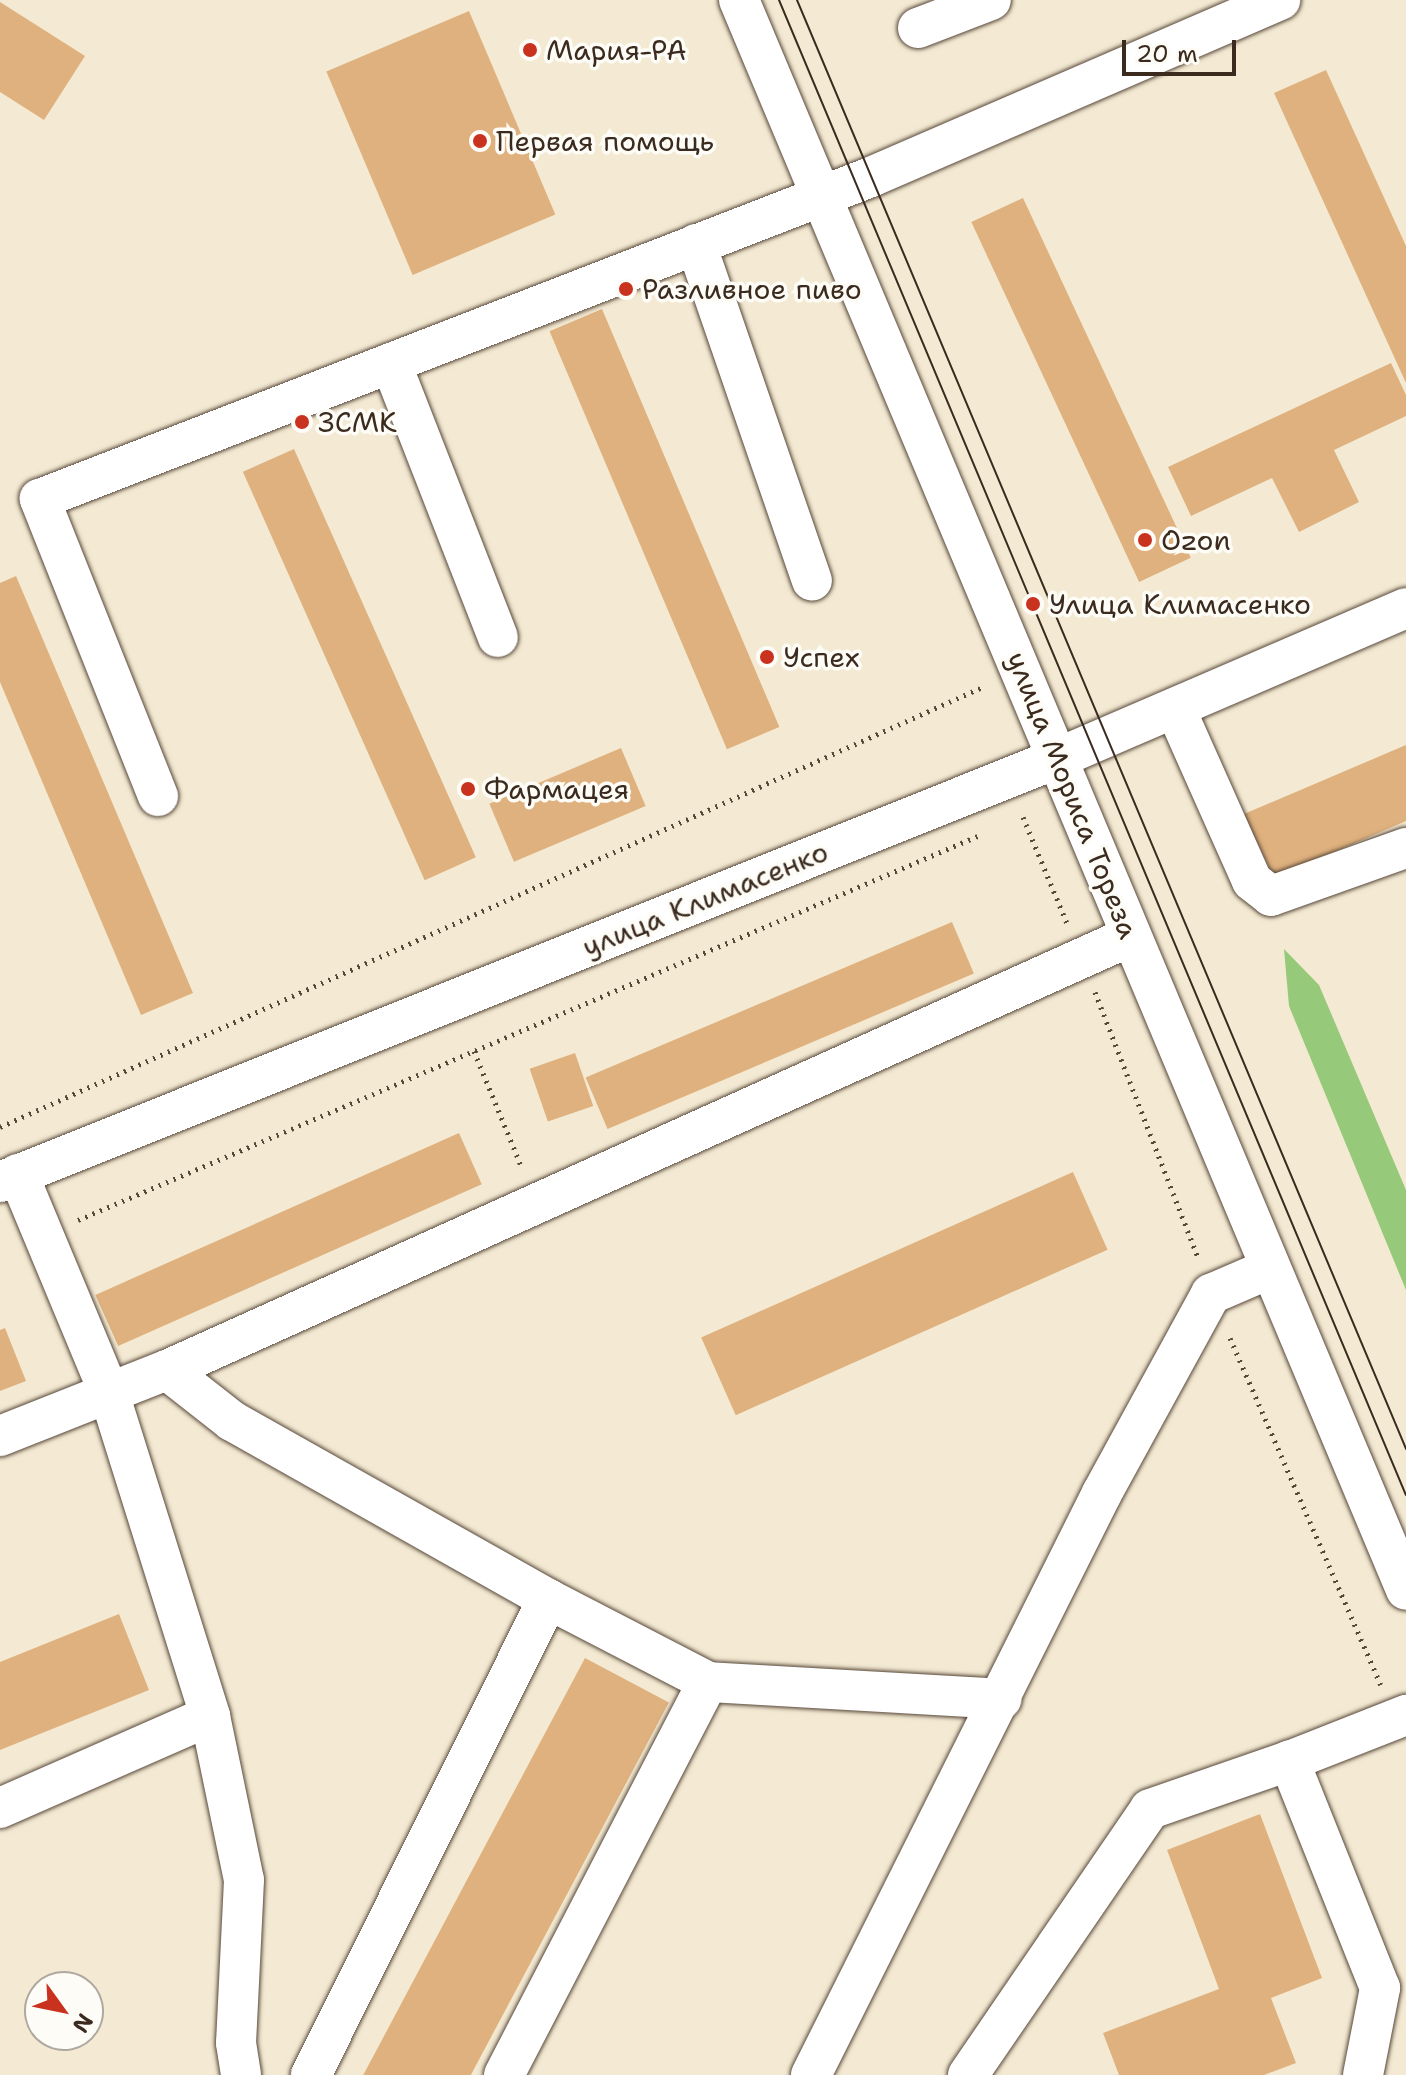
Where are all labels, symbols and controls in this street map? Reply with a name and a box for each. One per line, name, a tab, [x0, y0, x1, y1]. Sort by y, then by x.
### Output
scale bar	[1126, 24, 1240, 74]
place label: Мария-РА	[546, 33, 687, 67]
text: 20 m	[1136, 38, 1198, 70]
marker: Мария-РА	[521, 41, 539, 59]
place label: Первая помощь	[496, 124, 714, 158]
marker: Первая помощь	[471, 132, 489, 150]
place label: Разливное пиво	[642, 272, 862, 306]
marker: Разливное пиво	[617, 280, 635, 298]
place label: ЗСМК	[318, 405, 397, 439]
marker: ЗСМК	[293, 413, 311, 431]
place label: Ozon	[1161, 523, 1231, 557]
marker: Ozon	[1136, 531, 1154, 549]
place label: Улица Климасенко	[1049, 587, 1311, 621]
marker: Улица Климасенко	[1024, 595, 1042, 613]
place label: Успех	[783, 640, 860, 674]
street label: улица Мориса Тореза	[1000, 647, 1146, 943]
marker: Успех	[758, 648, 776, 666]
place label: Фармацея	[484, 772, 629, 806]
marker: Фармацея	[459, 780, 477, 798]
street label: улица Климасенко	[577, 834, 833, 964]
north arrow	[24, 1971, 104, 2051]
text: N	[66, 2008, 100, 2038]

